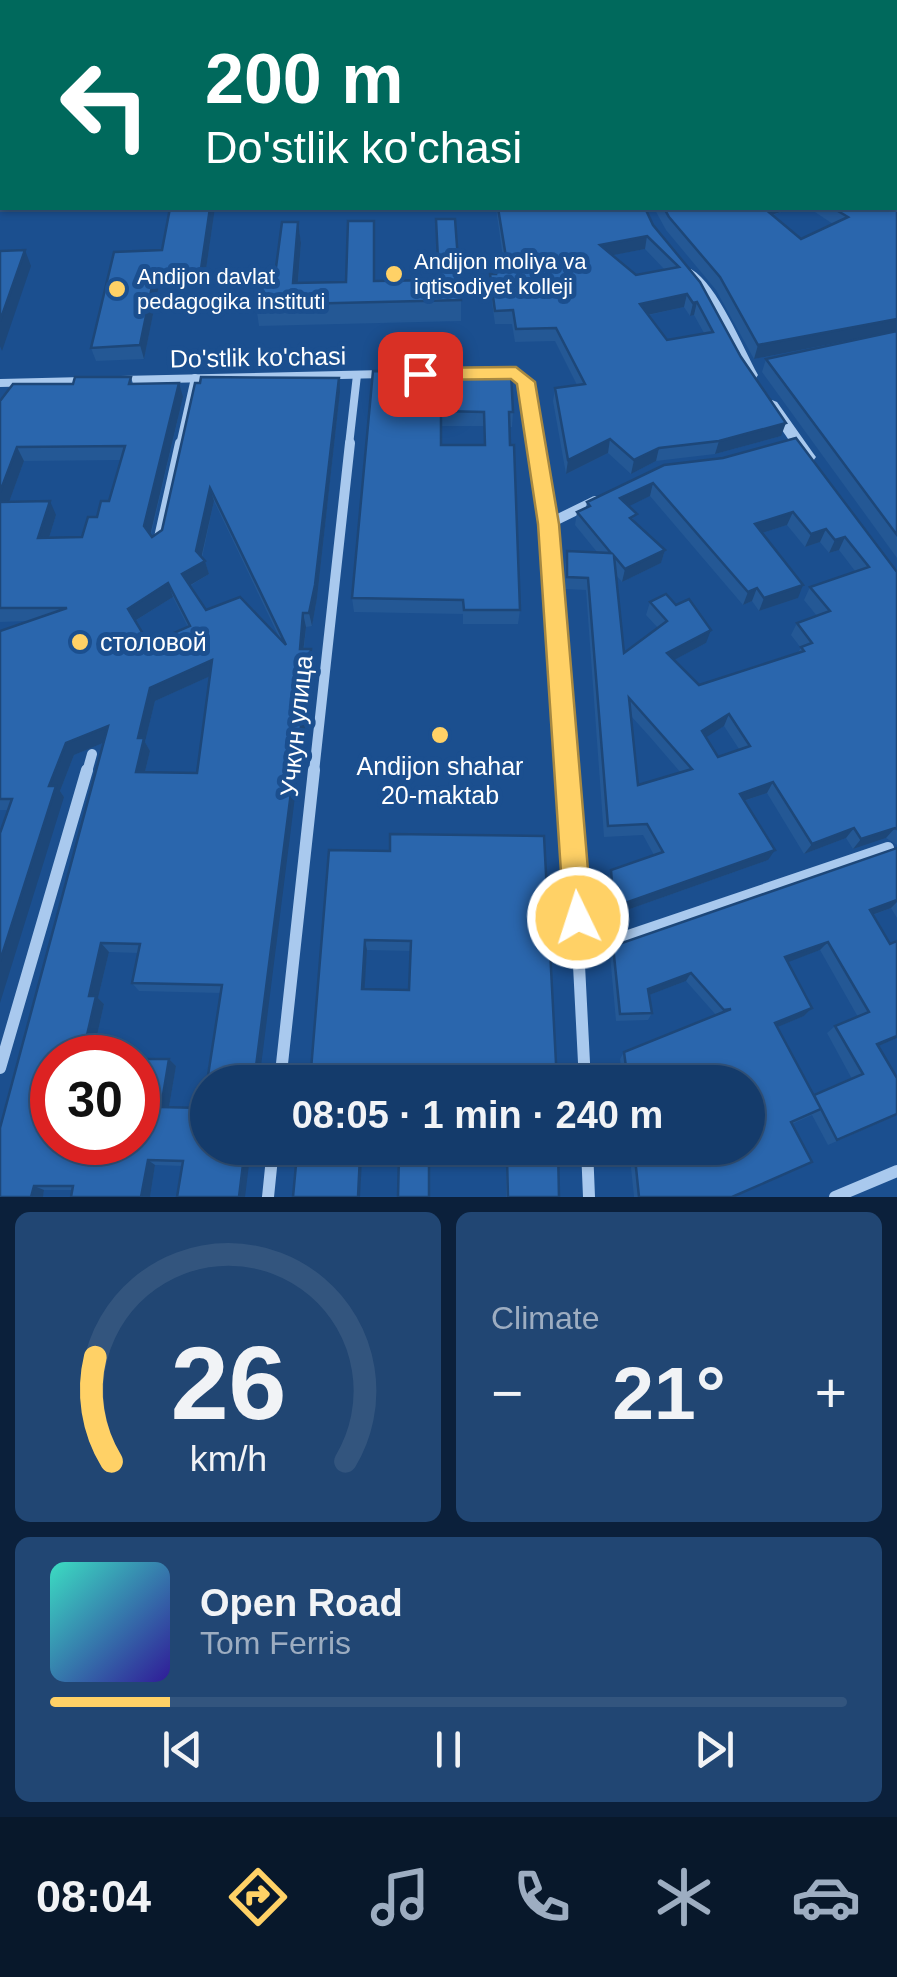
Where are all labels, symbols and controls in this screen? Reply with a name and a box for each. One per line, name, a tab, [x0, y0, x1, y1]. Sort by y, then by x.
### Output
icon: left	[40, 40, 170, 170]
text: 200 m	[205, 40, 403, 118]
text: Do'stlik ko'chasi	[205, 122, 522, 173]
place label: Andijon moliya va iqtisodiyet kolleji	[414, 249, 587, 299]
marker: Andijon moliya va iqtisodiyet kolleji	[383, 263, 405, 285]
place label: Andijon davlat pedagogika instituti	[137, 264, 325, 314]
marker: Andijon davlat pedagogika instituti	[106, 278, 128, 300]
pin	[378, 332, 463, 417]
street label: Do'stlik ko'chasi	[170, 341, 346, 373]
icon: arrive	[393, 347, 448, 402]
place label: столовой	[100, 628, 207, 656]
marker: столовой	[69, 631, 91, 653]
street label: Учкун улица	[275, 654, 317, 798]
marker: Andijon shahar 20-maktab	[429, 724, 451, 746]
place label: Andijon shahar 20-maktab	[357, 752, 523, 809]
position arrow	[526, 866, 630, 970]
speed limit sign: 30	[30, 1035, 160, 1165]
text: 08:05 · 1 min · 240 m	[292, 1094, 663, 1136]
text: Climate	[491, 1300, 599, 1336]
text: 26	[170, 1325, 286, 1441]
text: 21°	[612, 1351, 726, 1435]
text: −	[491, 1362, 523, 1424]
text: +	[815, 1362, 847, 1424]
text: km/h	[189, 1439, 267, 1479]
text: Open Road	[200, 1582, 403, 1624]
text: Tom Ferris	[200, 1625, 351, 1661]
icon: previous	[155, 1722, 210, 1777]
icon: pause	[421, 1722, 476, 1777]
icon: next	[687, 1722, 742, 1777]
icon: directions	[223, 1862, 293, 1932]
icon: music	[365, 1862, 435, 1932]
icon: phone	[507, 1862, 577, 1932]
icon: climate	[649, 1862, 719, 1932]
icon: car	[791, 1862, 861, 1932]
text: 08:04	[36, 1871, 151, 1922]

